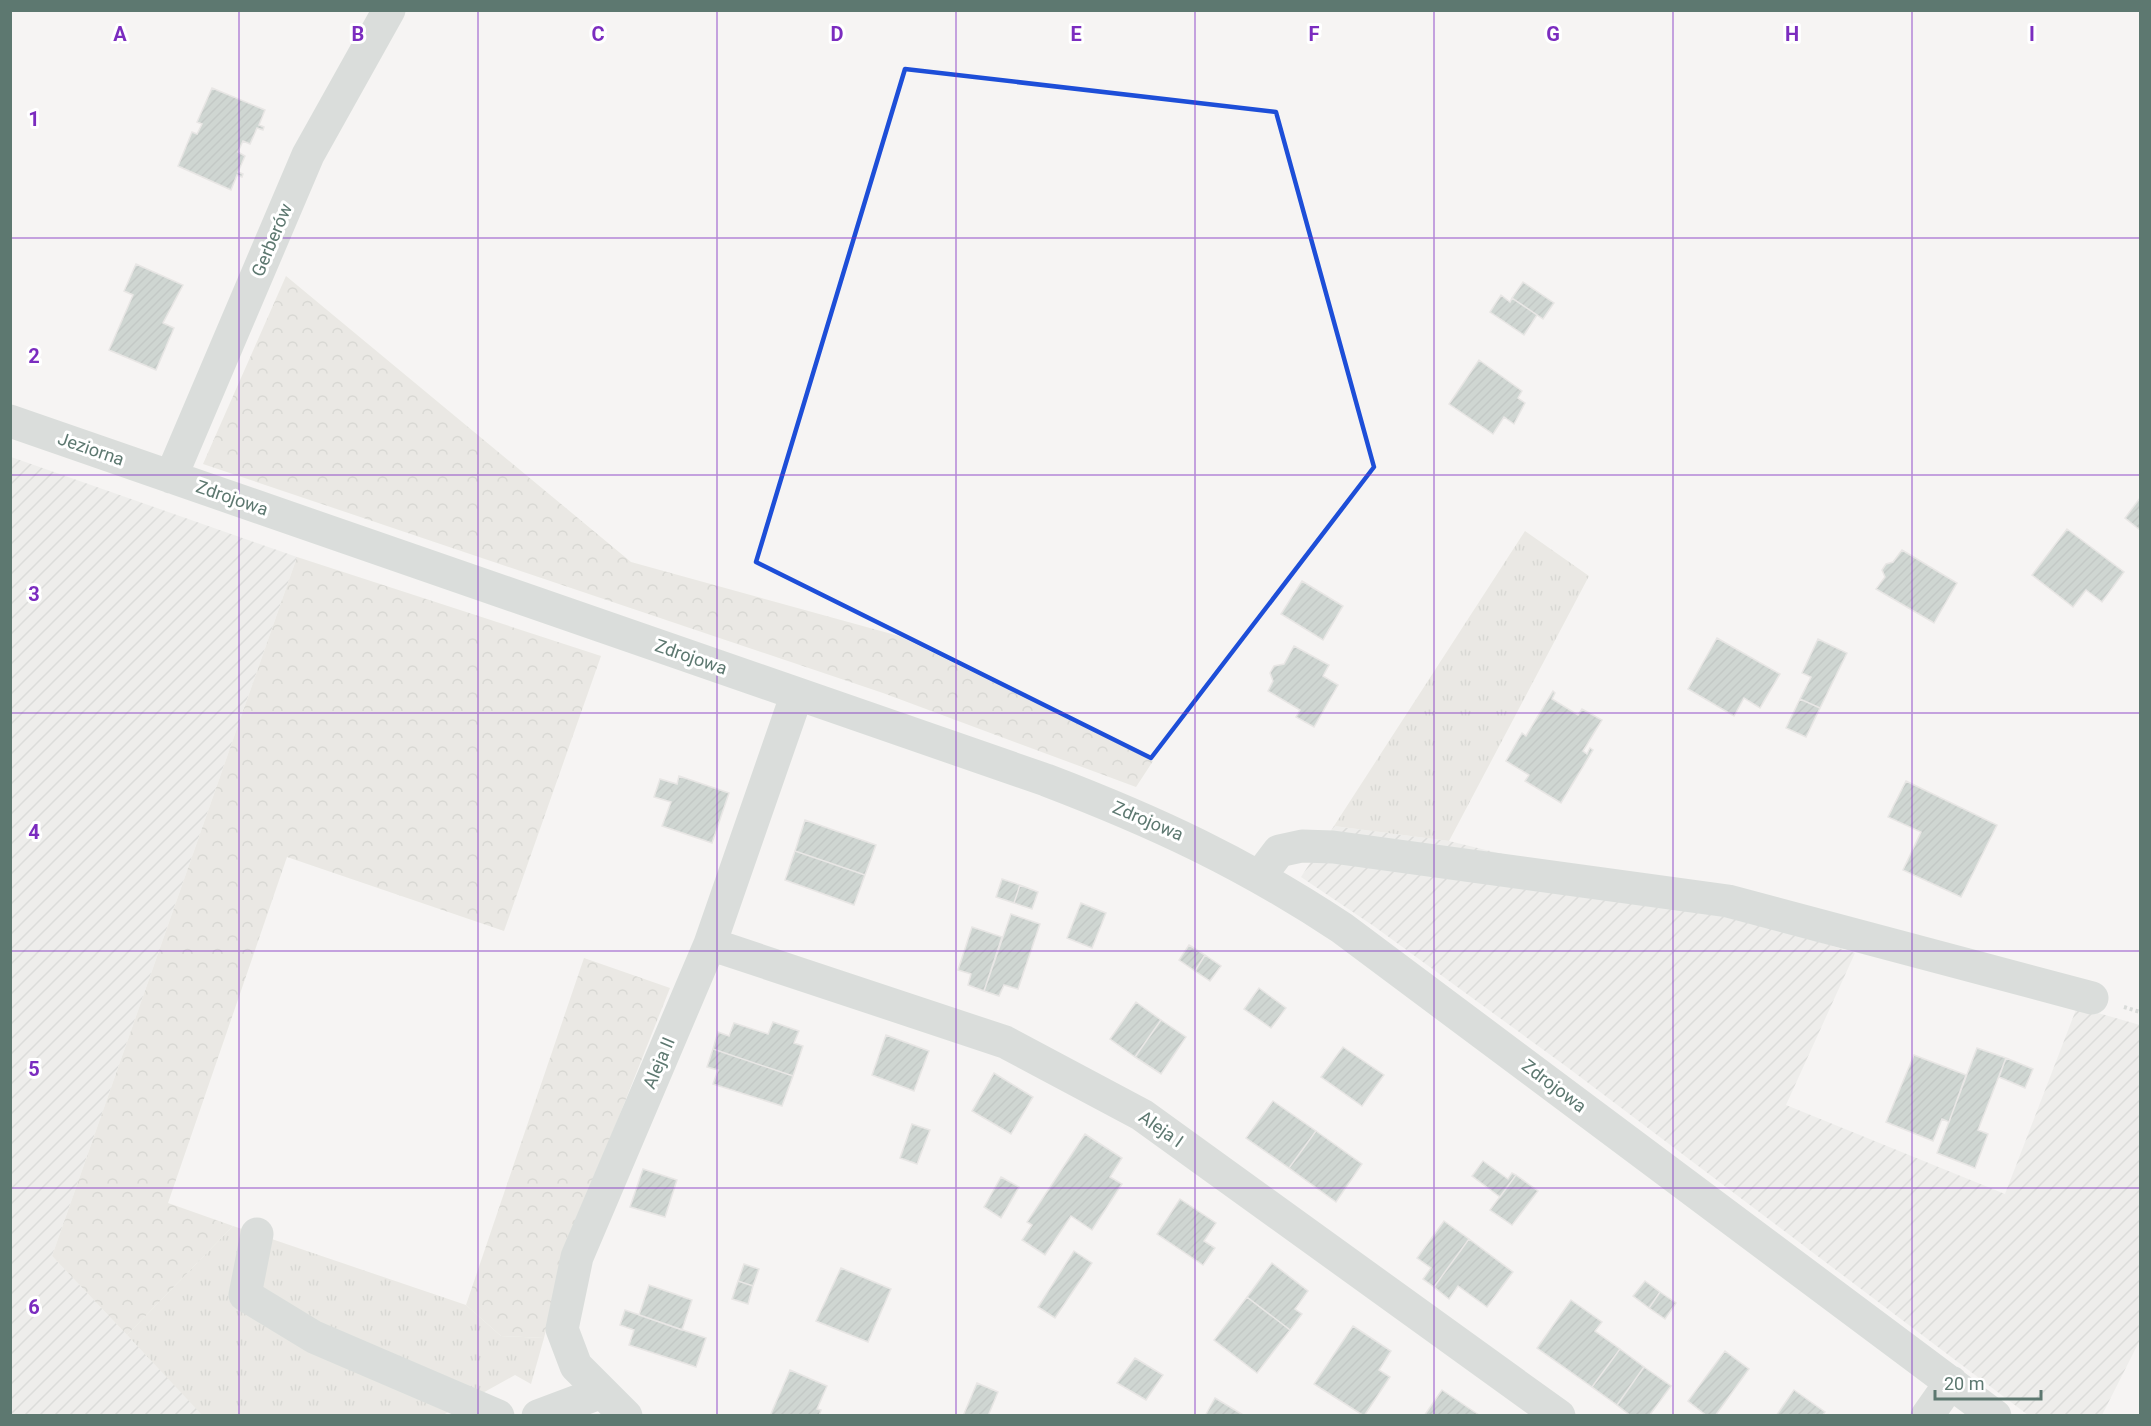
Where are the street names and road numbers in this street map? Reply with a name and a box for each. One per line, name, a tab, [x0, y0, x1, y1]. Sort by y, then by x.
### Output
street label: Gerberów	[247, 200, 296, 279]
street label: Jeziorna	[55, 427, 127, 470]
street label: Zdrojowa	[193, 475, 271, 520]
street label: Zdrojowa	[652, 634, 730, 679]
street label: Zdrojowa	[1110, 796, 1187, 845]
street label: Aleja II	[638, 1034, 679, 1092]
street label: Zdrojowa	[1518, 1055, 1591, 1117]
street label: Aleja I	[1135, 1106, 1187, 1151]

